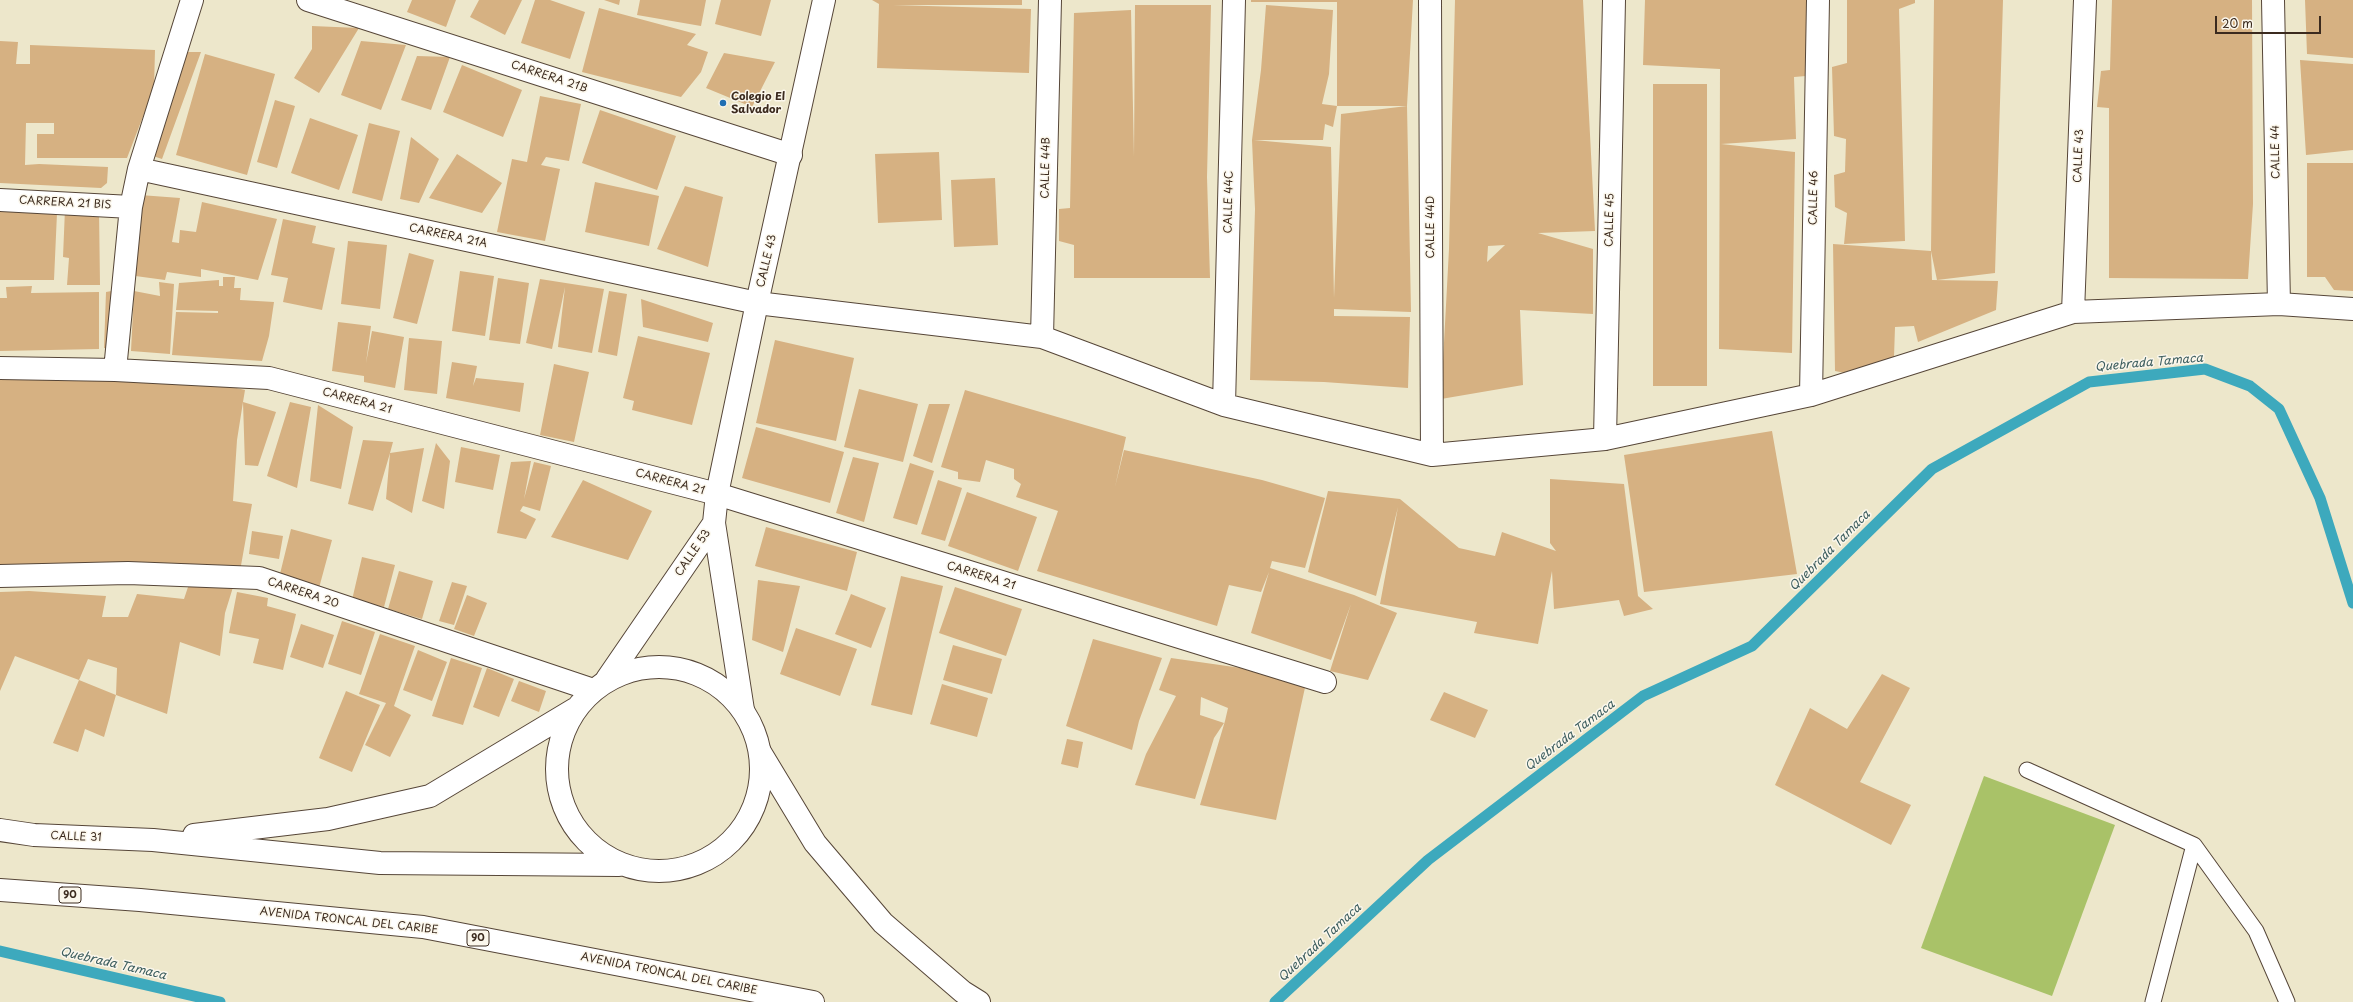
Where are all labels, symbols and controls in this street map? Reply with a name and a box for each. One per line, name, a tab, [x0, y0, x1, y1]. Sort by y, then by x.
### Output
scale bar	[2217, 8, 2323, 34]
text: 20 m	[2222, 14, 2253, 32]
street label: CARRERA 21B	[509, 58, 589, 96]
place label: Colegio El Salvador	[731, 90, 785, 116]
marker: Colegio El Salvador	[718, 98, 728, 108]
street label: CALLE 44	[2269, 125, 2283, 179]
street label: CALLE 43	[2071, 129, 2087, 183]
street label: CALLE 44B	[1039, 137, 1053, 199]
street label: CALLE 44C	[1222, 171, 1236, 233]
street label: CALLE 46	[1807, 171, 1821, 225]
street label: CALLE 45	[1603, 193, 1617, 247]
street label: CARRERA 21 BIS	[18, 194, 112, 212]
street label: CALLE 44D	[1424, 196, 1438, 258]
street label: CARRERA 21A	[408, 221, 488, 251]
street label: CALLE 43	[755, 233, 779, 289]
water label: Quebrada Tamaca	[2094, 351, 2204, 375]
street label: CARRERA 21	[321, 385, 393, 417]
street label: CARRERA 21	[634, 466, 706, 498]
water label: Quebrada Tamaca	[1787, 508, 1873, 594]
street label: CALLE 53	[672, 527, 714, 579]
street label: CARRERA 21	[945, 559, 1017, 593]
street label: CARRERA 20	[266, 575, 340, 611]
water label: Quebrada Tamaca	[1522, 698, 1618, 774]
street label: CALLE 31	[50, 830, 102, 844]
road number: 90	[59, 887, 81, 903]
water label: Quebrada Tamaca	[1276, 901, 1364, 985]
street label: AVENIDA TRONCAL DEL CARIBE	[259, 905, 439, 937]
road number: 90	[467, 930, 489, 946]
water label: Quebrada Tamaca	[59, 945, 167, 983]
street label: AVENIDA TRONCAL DEL CARIBE	[580, 950, 758, 998]

